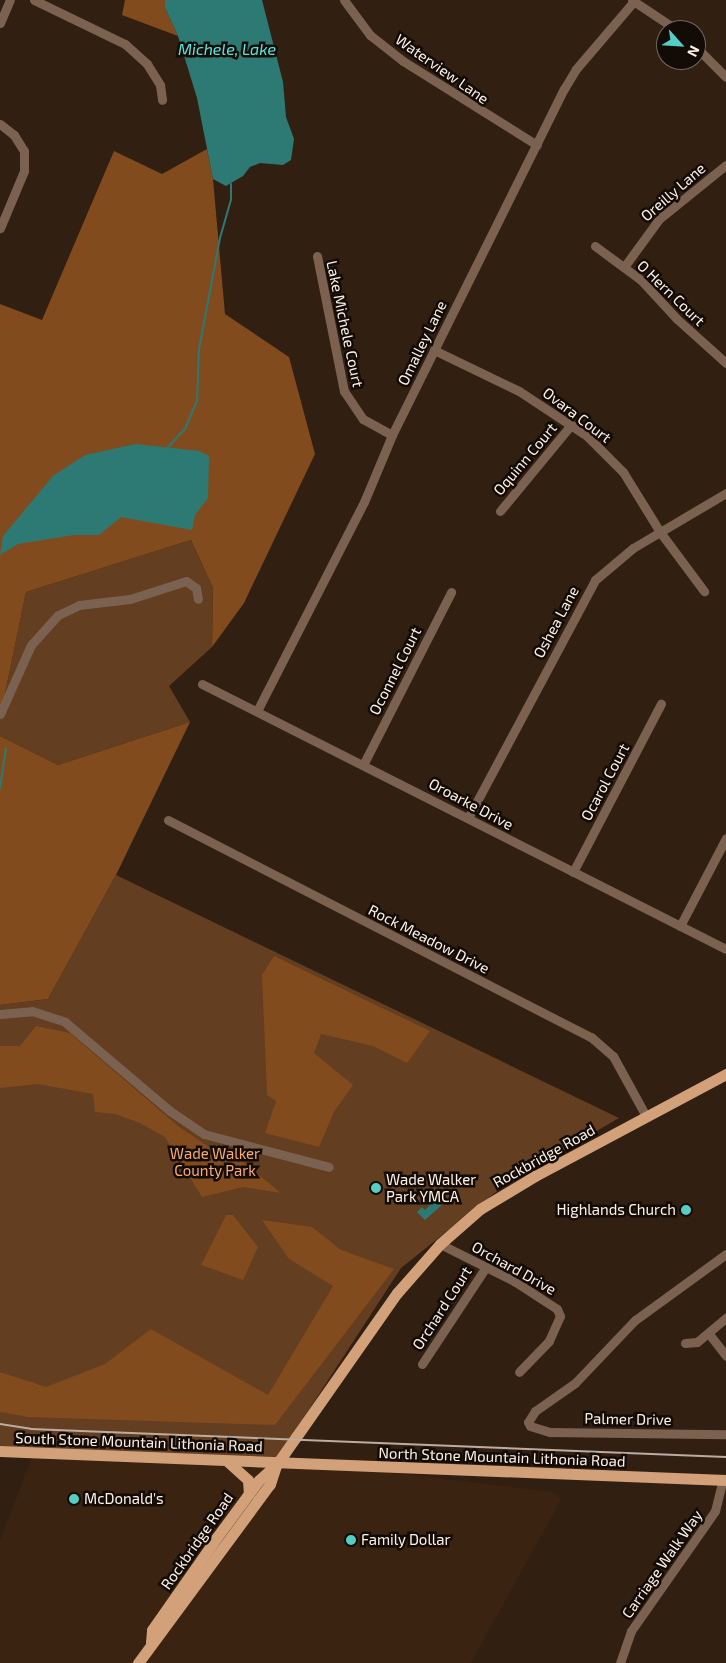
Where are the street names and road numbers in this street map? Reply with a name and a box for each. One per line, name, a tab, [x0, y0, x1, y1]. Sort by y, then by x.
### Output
street label: Waterview Lane	[392, 30, 492, 108]
street label: Oreilly Lane	[637, 159, 709, 225]
street label: O Hern Court	[634, 256, 708, 330]
street label: Lake Michele Court	[323, 259, 367, 389]
street label: Omalley Lane	[394, 298, 450, 388]
street label: Ovara Court	[539, 383, 615, 447]
street label: Oquinn Court	[490, 419, 560, 499]
street label: Oshea Lane	[530, 583, 582, 661]
street label: Oconnel Court	[365, 624, 425, 718]
street label: Ocarol Court	[577, 740, 633, 824]
street label: Oroarke Drive	[426, 774, 516, 834]
street label: Rock Meadow Drive	[365, 901, 493, 977]
street label: Rockbridge Road	[490, 1121, 598, 1191]
street label: Orchard Drive	[469, 1237, 559, 1299]
street label: Orchard Court	[409, 1263, 475, 1353]
street label: Palmer Drive	[584, 1409, 672, 1429]
street label: South Stone Mountain Lithonia Road	[15, 1429, 263, 1455]
street label: North Stone Mountain Lithonia Road	[378, 1444, 626, 1470]
street label: Rockbridge Road	[157, 1489, 237, 1593]
street label: Carriage Walk Way	[618, 1506, 706, 1622]

